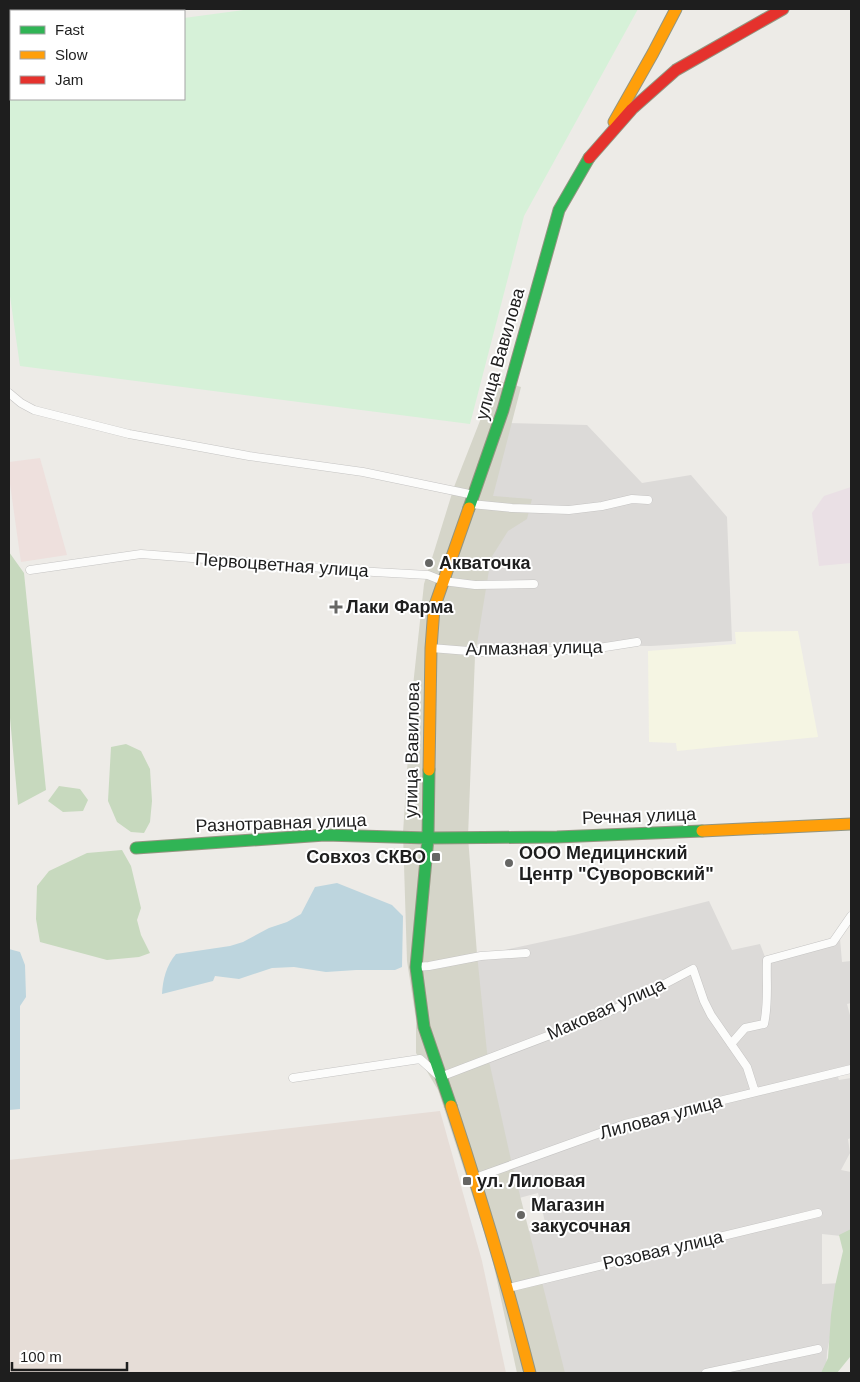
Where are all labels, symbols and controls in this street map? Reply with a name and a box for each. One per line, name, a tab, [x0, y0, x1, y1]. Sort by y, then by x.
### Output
legend	[10, 10, 185, 100]
text: Fast	[55, 21, 85, 38]
text: Slow	[55, 46, 88, 63]
text: Jam	[55, 71, 83, 88]
street label: улица Вавилова	[472, 285, 529, 422]
street label: Первоцветная улица	[195, 549, 370, 581]
place label: Акваточка	[439, 553, 531, 573]
marker: Акваточка	[423, 557, 435, 569]
place label: Лаки Фарма	[346, 597, 454, 617]
marker: Лаки Фарма	[330, 601, 342, 613]
street label: Алмазная улица	[465, 637, 604, 659]
street label: улица Вавилова	[401, 681, 423, 818]
street label: Речная улица	[582, 804, 697, 828]
street label: Разнотравная улица	[195, 810, 368, 836]
place label: ООО Медицинский Центр "Суворовский"	[519, 843, 714, 884]
place label: Совхоз СКВО	[306, 847, 426, 867]
marker: Совхоз СКВО	[430, 851, 442, 863]
marker: ООО Медицинский Центр "Суворовский"	[503, 857, 515, 869]
street label: Маковая улица	[544, 974, 669, 1044]
street label: Лиловая улица	[597, 1091, 725, 1143]
place label: ул. Лиловая	[477, 1171, 585, 1191]
marker: ул. Лиловая	[461, 1175, 473, 1187]
place label: Магазин закусочная	[531, 1195, 631, 1236]
marker: Магазин закусочная	[515, 1209, 527, 1221]
street label: Розовая улица	[601, 1226, 726, 1274]
scale bar	[12, 1340, 128, 1372]
text: 100 m	[20, 1348, 62, 1365]

